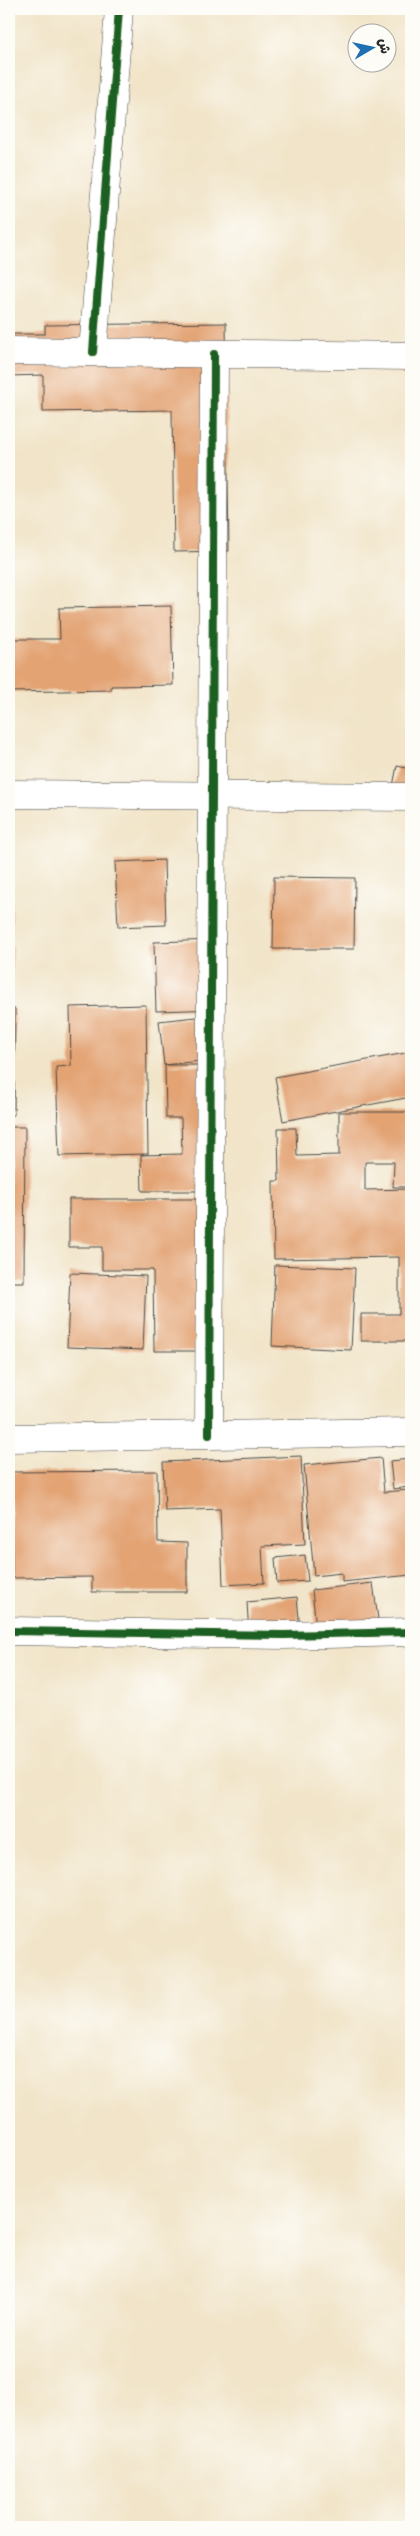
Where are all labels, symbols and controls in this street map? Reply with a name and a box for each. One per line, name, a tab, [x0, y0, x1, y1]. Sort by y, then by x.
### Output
north arrow	[348, 22, 398, 72]
text: ش	[372, 37, 396, 55]

